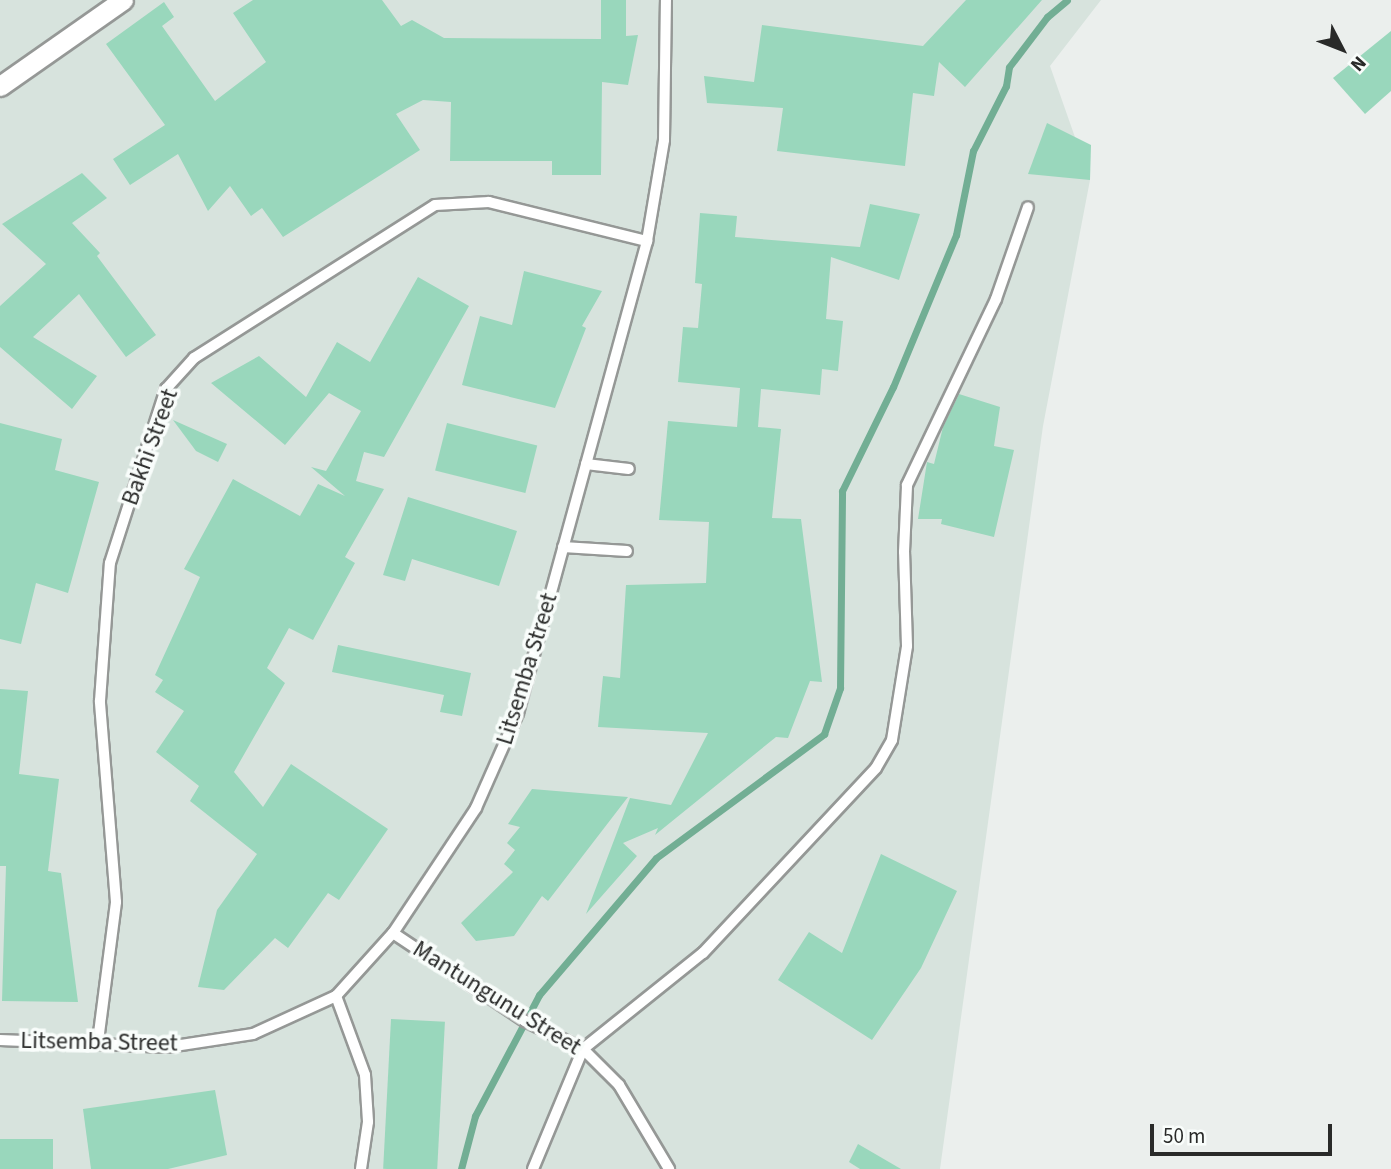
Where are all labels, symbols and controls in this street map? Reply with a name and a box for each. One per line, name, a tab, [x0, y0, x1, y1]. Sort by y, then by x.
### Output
north arrow	[1307, 14, 1377, 84]
text: N	[1344, 50, 1372, 77]
street label: Bakhi Street	[116, 385, 184, 509]
street label: Litsemba Street	[490, 590, 564, 748]
street label: Mantungunu Street	[407, 935, 587, 1061]
street label: Litsemba Street	[20, 1026, 178, 1058]
scale bar	[1153, 1110, 1335, 1154]
text: 50 m	[1163, 1121, 1205, 1151]

